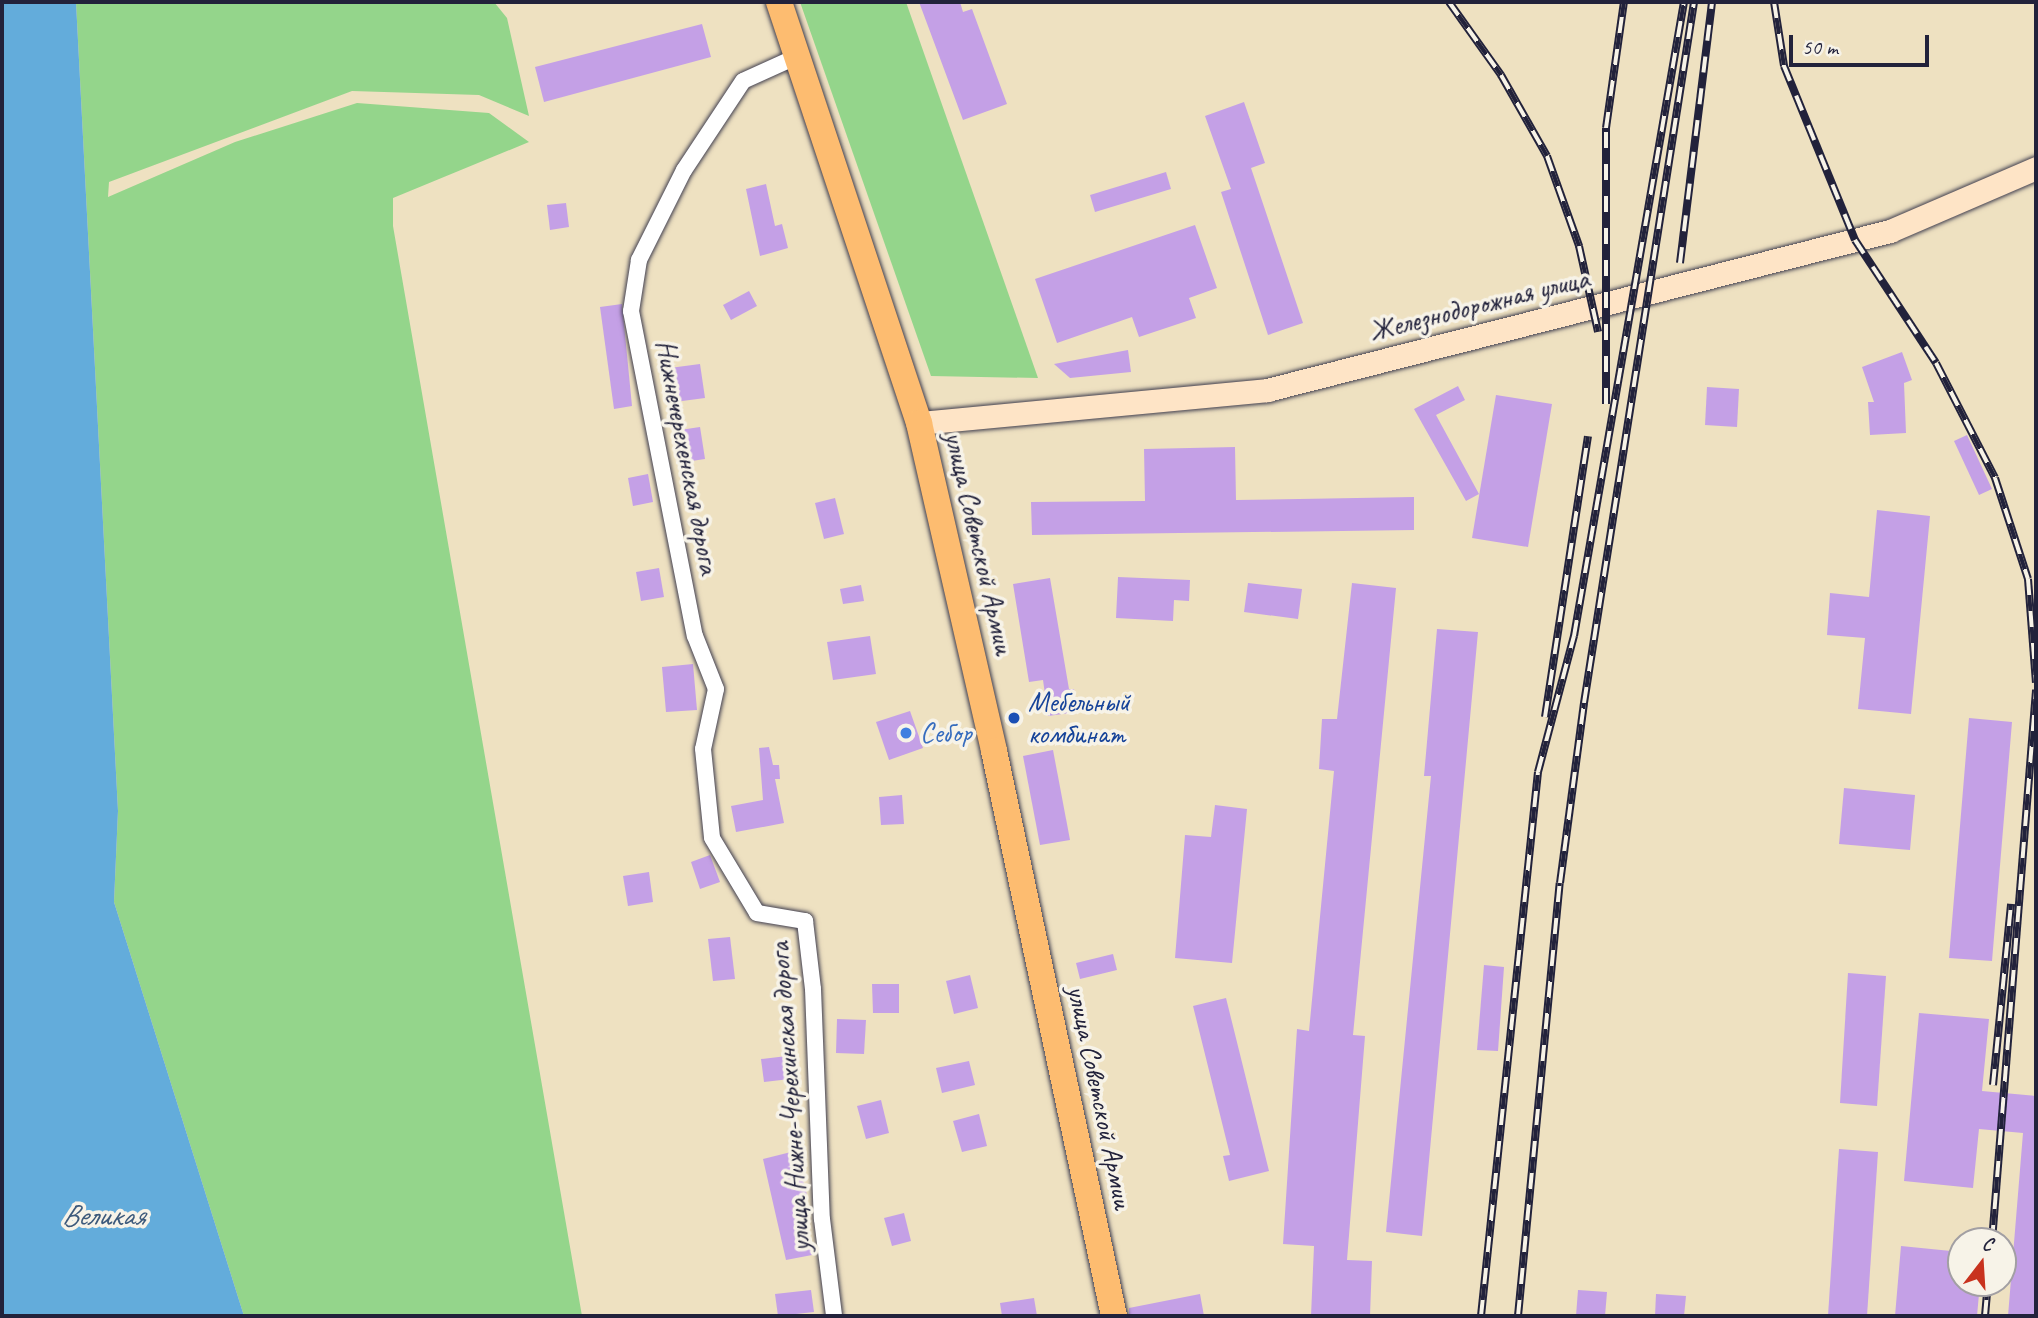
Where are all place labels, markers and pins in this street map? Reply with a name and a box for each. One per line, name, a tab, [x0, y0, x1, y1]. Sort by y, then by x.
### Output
place label: Мебельный комбинат	[1028, 685, 1130, 751]
marker: Мебельный комбинат	[1006, 710, 1022, 726]
place label: Себор	[920, 716, 972, 750]
marker: Себор	[898, 725, 914, 741]

